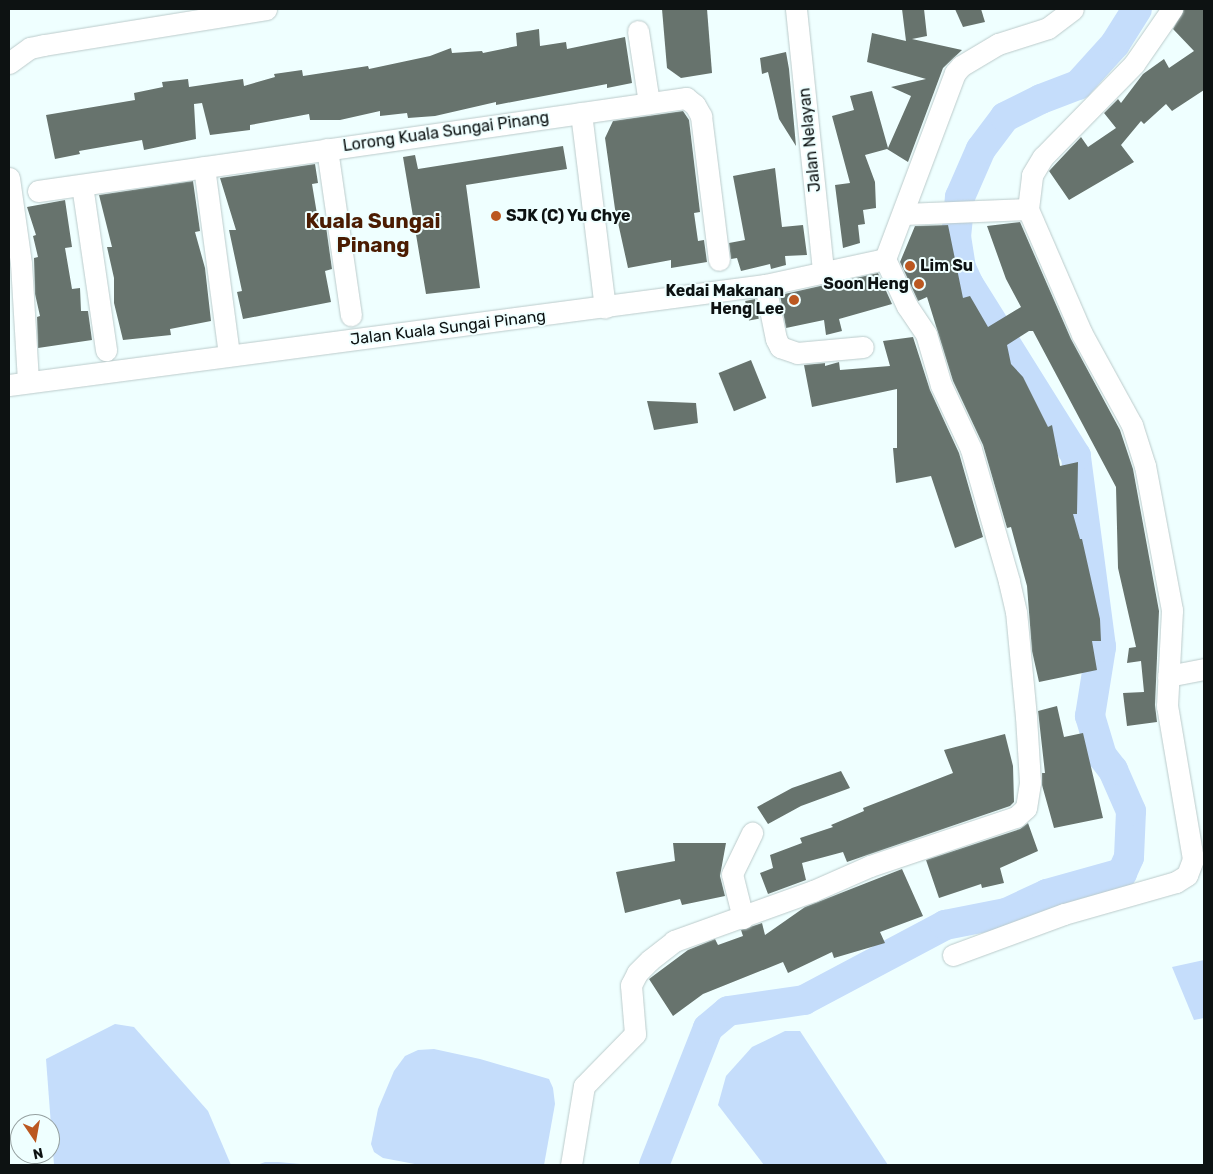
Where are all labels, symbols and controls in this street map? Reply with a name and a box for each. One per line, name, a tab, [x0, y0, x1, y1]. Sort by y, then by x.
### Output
street label: Jalan Nelayan	[795, 87, 825, 193]
street label: Lorong Kuala Sungai Pinang	[342, 108, 550, 156]
place label: SJK (C) Yu Chye	[506, 206, 631, 226]
district label: Kuala Sungai Pinang	[306, 208, 440, 258]
marker: SJK (C) Yu Chye	[490, 210, 502, 222]
place label: Lim Su	[920, 256, 973, 276]
marker: Lim Su	[904, 260, 916, 272]
place label: Soon Heng	[823, 274, 909, 294]
marker: Soon Heng	[913, 278, 925, 290]
place label: Kedai Makanan Heng Lee	[665, 281, 784, 319]
marker: Kedai Makanan Heng Lee	[788, 294, 800, 306]
street label: Jalan Kuala Sungai Pinang	[349, 306, 547, 350]
north arrow	[10, 1114, 60, 1164]
text: N	[31, 1144, 45, 1163]

